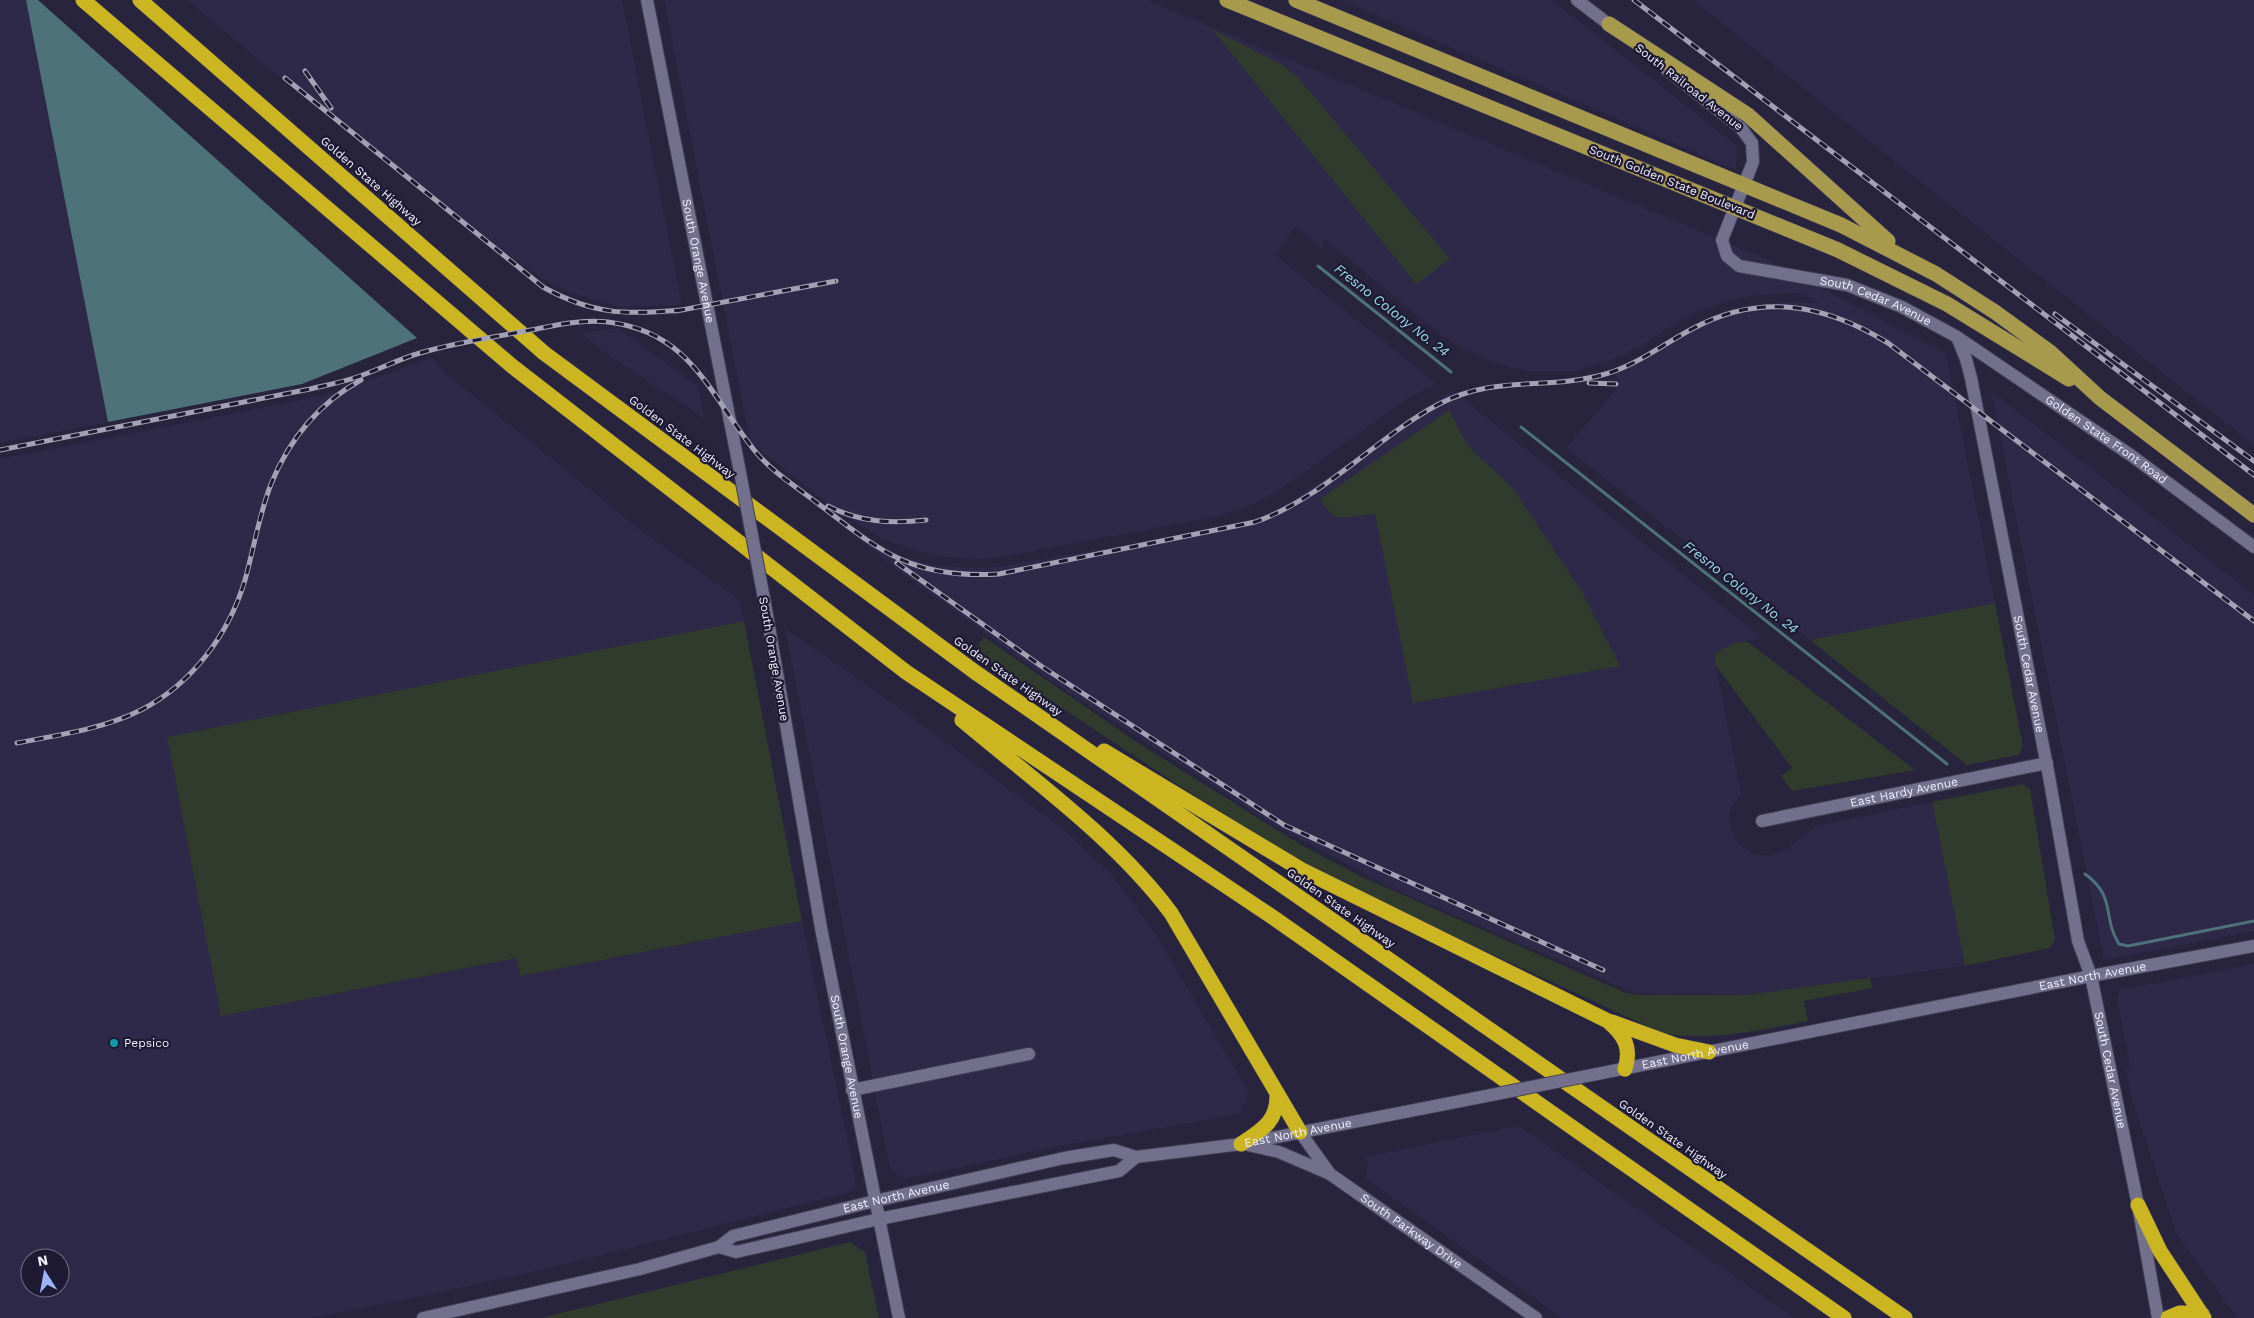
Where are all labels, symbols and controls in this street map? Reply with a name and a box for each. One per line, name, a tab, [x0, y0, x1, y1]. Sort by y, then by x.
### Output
street label: South Railroad Avenue	[1632, 41, 1746, 133]
street label: Golden State Highway	[318, 133, 425, 229]
street label: South Golden State Boulevard	[1587, 142, 1757, 222]
street label: South Orange Avenue	[679, 198, 717, 324]
water label: Fresno Colony No. 24	[1332, 260, 1453, 360]
street label: South Cedar Avenue	[1819, 273, 1934, 329]
street label: Golden State Front Road	[2043, 392, 2170, 487]
street label: Golden State Highway	[626, 393, 738, 482]
water label: Fresno Colony No. 24	[1681, 537, 1802, 637]
street label: South Orange Avenue	[756, 596, 792, 722]
street label: South Cedar Avenue	[2011, 614, 2047, 734]
street label: Golden State Highway	[951, 633, 1066, 719]
street label: East Hardy Avenue	[1849, 774, 1959, 810]
street label: Golden State Highway	[1284, 865, 1399, 951]
street label: East North Avenue	[2038, 959, 2147, 993]
street label: South Orange Avenue	[828, 993, 866, 1120]
street label: South Cedar Avenue	[2092, 1011, 2129, 1130]
place label: Pepsico	[124, 1036, 169, 1050]
marker: Pepsico	[108, 1037, 120, 1049]
street label: East North Avenue	[1640, 1037, 1750, 1072]
street label: Golden State Highway	[1616, 1096, 1731, 1182]
street label: East North Avenue	[1243, 1115, 1353, 1150]
street label: East North Avenue	[841, 1177, 951, 1216]
street label: South Parkway Drive	[1358, 1191, 1465, 1271]
north arrow	[20, 1248, 70, 1298]
text: N	[36, 1251, 49, 1269]

